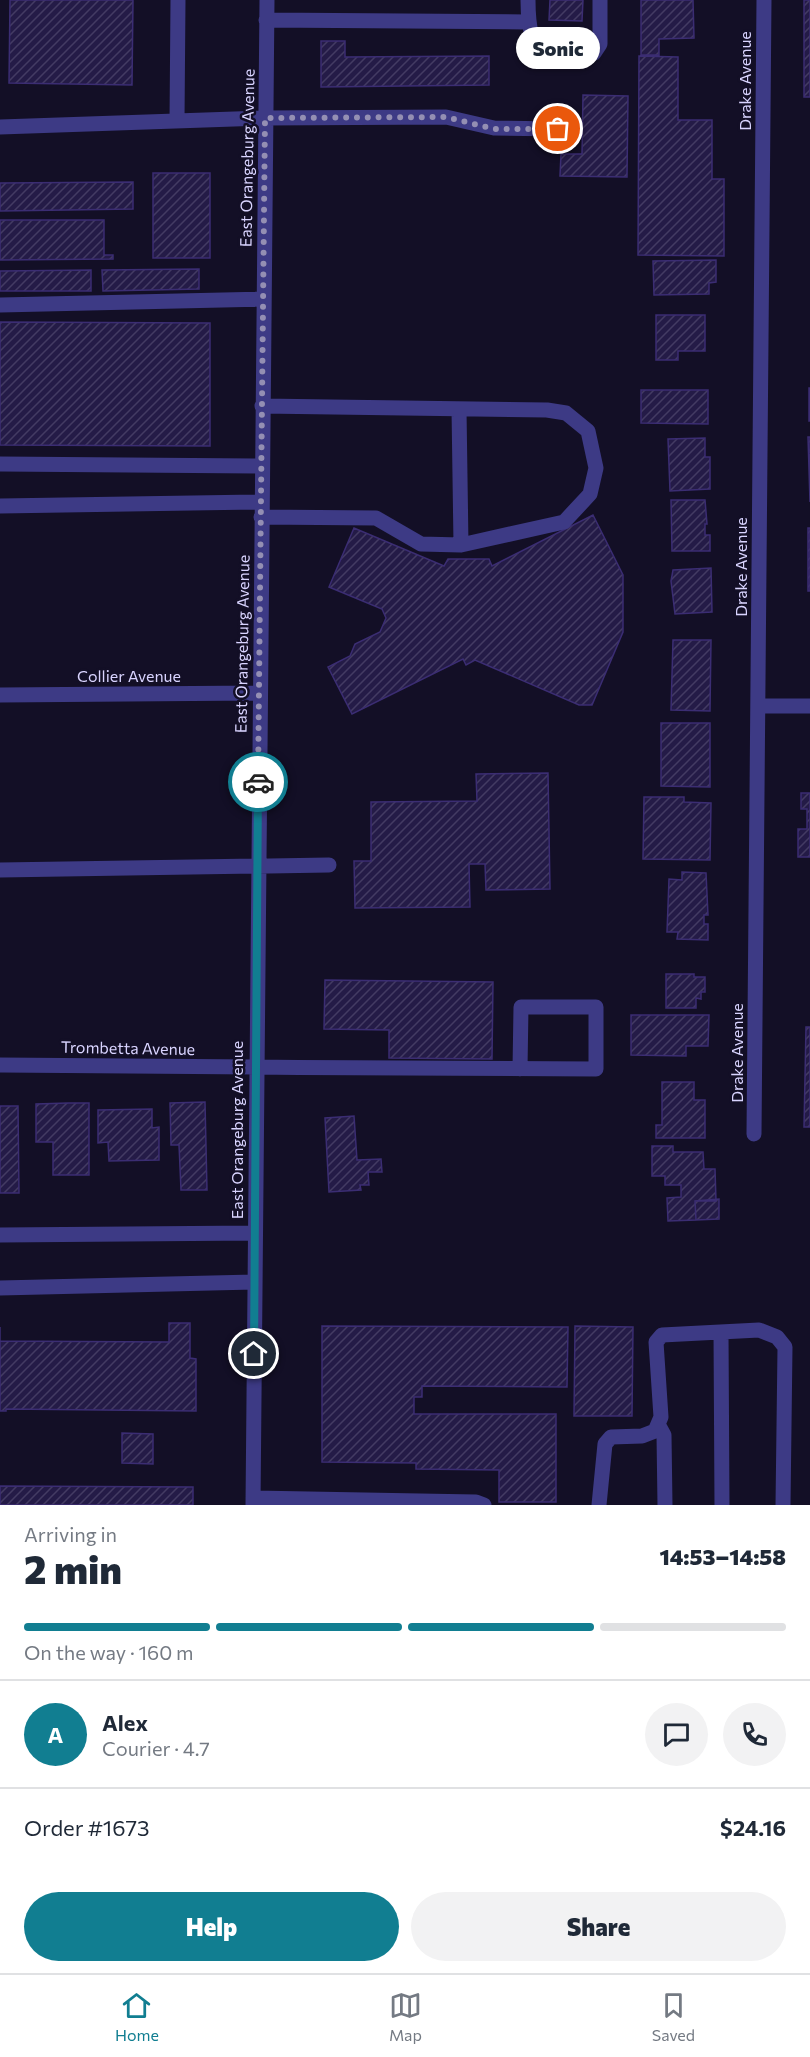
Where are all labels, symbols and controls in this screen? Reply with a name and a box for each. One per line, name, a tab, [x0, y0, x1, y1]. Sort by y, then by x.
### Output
callout: Sonic	[516, 27, 600, 69]
street label: Drake Avenue	[735, 31, 754, 131]
text: Sonic	[532, 36, 584, 60]
street label: East Orangeburg Avenue	[235, 69, 258, 247]
pin	[532, 103, 583, 154]
icon: bag	[541, 112, 574, 145]
street label: Drake Avenue	[731, 517, 750, 617]
street label: East Orangeburg Avenue	[230, 555, 253, 733]
street label: Collier Avenue	[77, 666, 181, 685]
courier	[228, 752, 288, 812]
icon: car	[242, 766, 275, 799]
street label: Drake Avenue	[727, 1003, 746, 1103]
street label: Trombetta Avenue	[61, 1037, 195, 1058]
street label: East Orangeburg Avenue	[227, 1041, 246, 1219]
pin	[228, 1328, 279, 1379]
icon: home	[237, 1337, 270, 1370]
text: Arriving in	[24, 1522, 117, 1546]
text: 14:53–14:58	[659, 1543, 786, 1570]
text: 2 min	[24, 1544, 122, 1592]
text: On the way · 160 m	[24, 1640, 193, 1664]
button: chat	[645, 1703, 708, 1766]
button: phone	[723, 1703, 786, 1766]
text: Alex	[102, 1709, 148, 1736]
text: A	[48, 1721, 63, 1748]
text: Courier · 4.7	[102, 1736, 210, 1760]
text: Order #1673	[24, 1814, 150, 1841]
text: $24.16	[720, 1814, 786, 1841]
button: Help	[24, 1892, 399, 1961]
button: Share	[411, 1892, 786, 1961]
tab: Home	[115, 1989, 159, 2044]
tab: Map	[389, 1989, 422, 2044]
tab: Saved	[652, 1989, 695, 2044]

